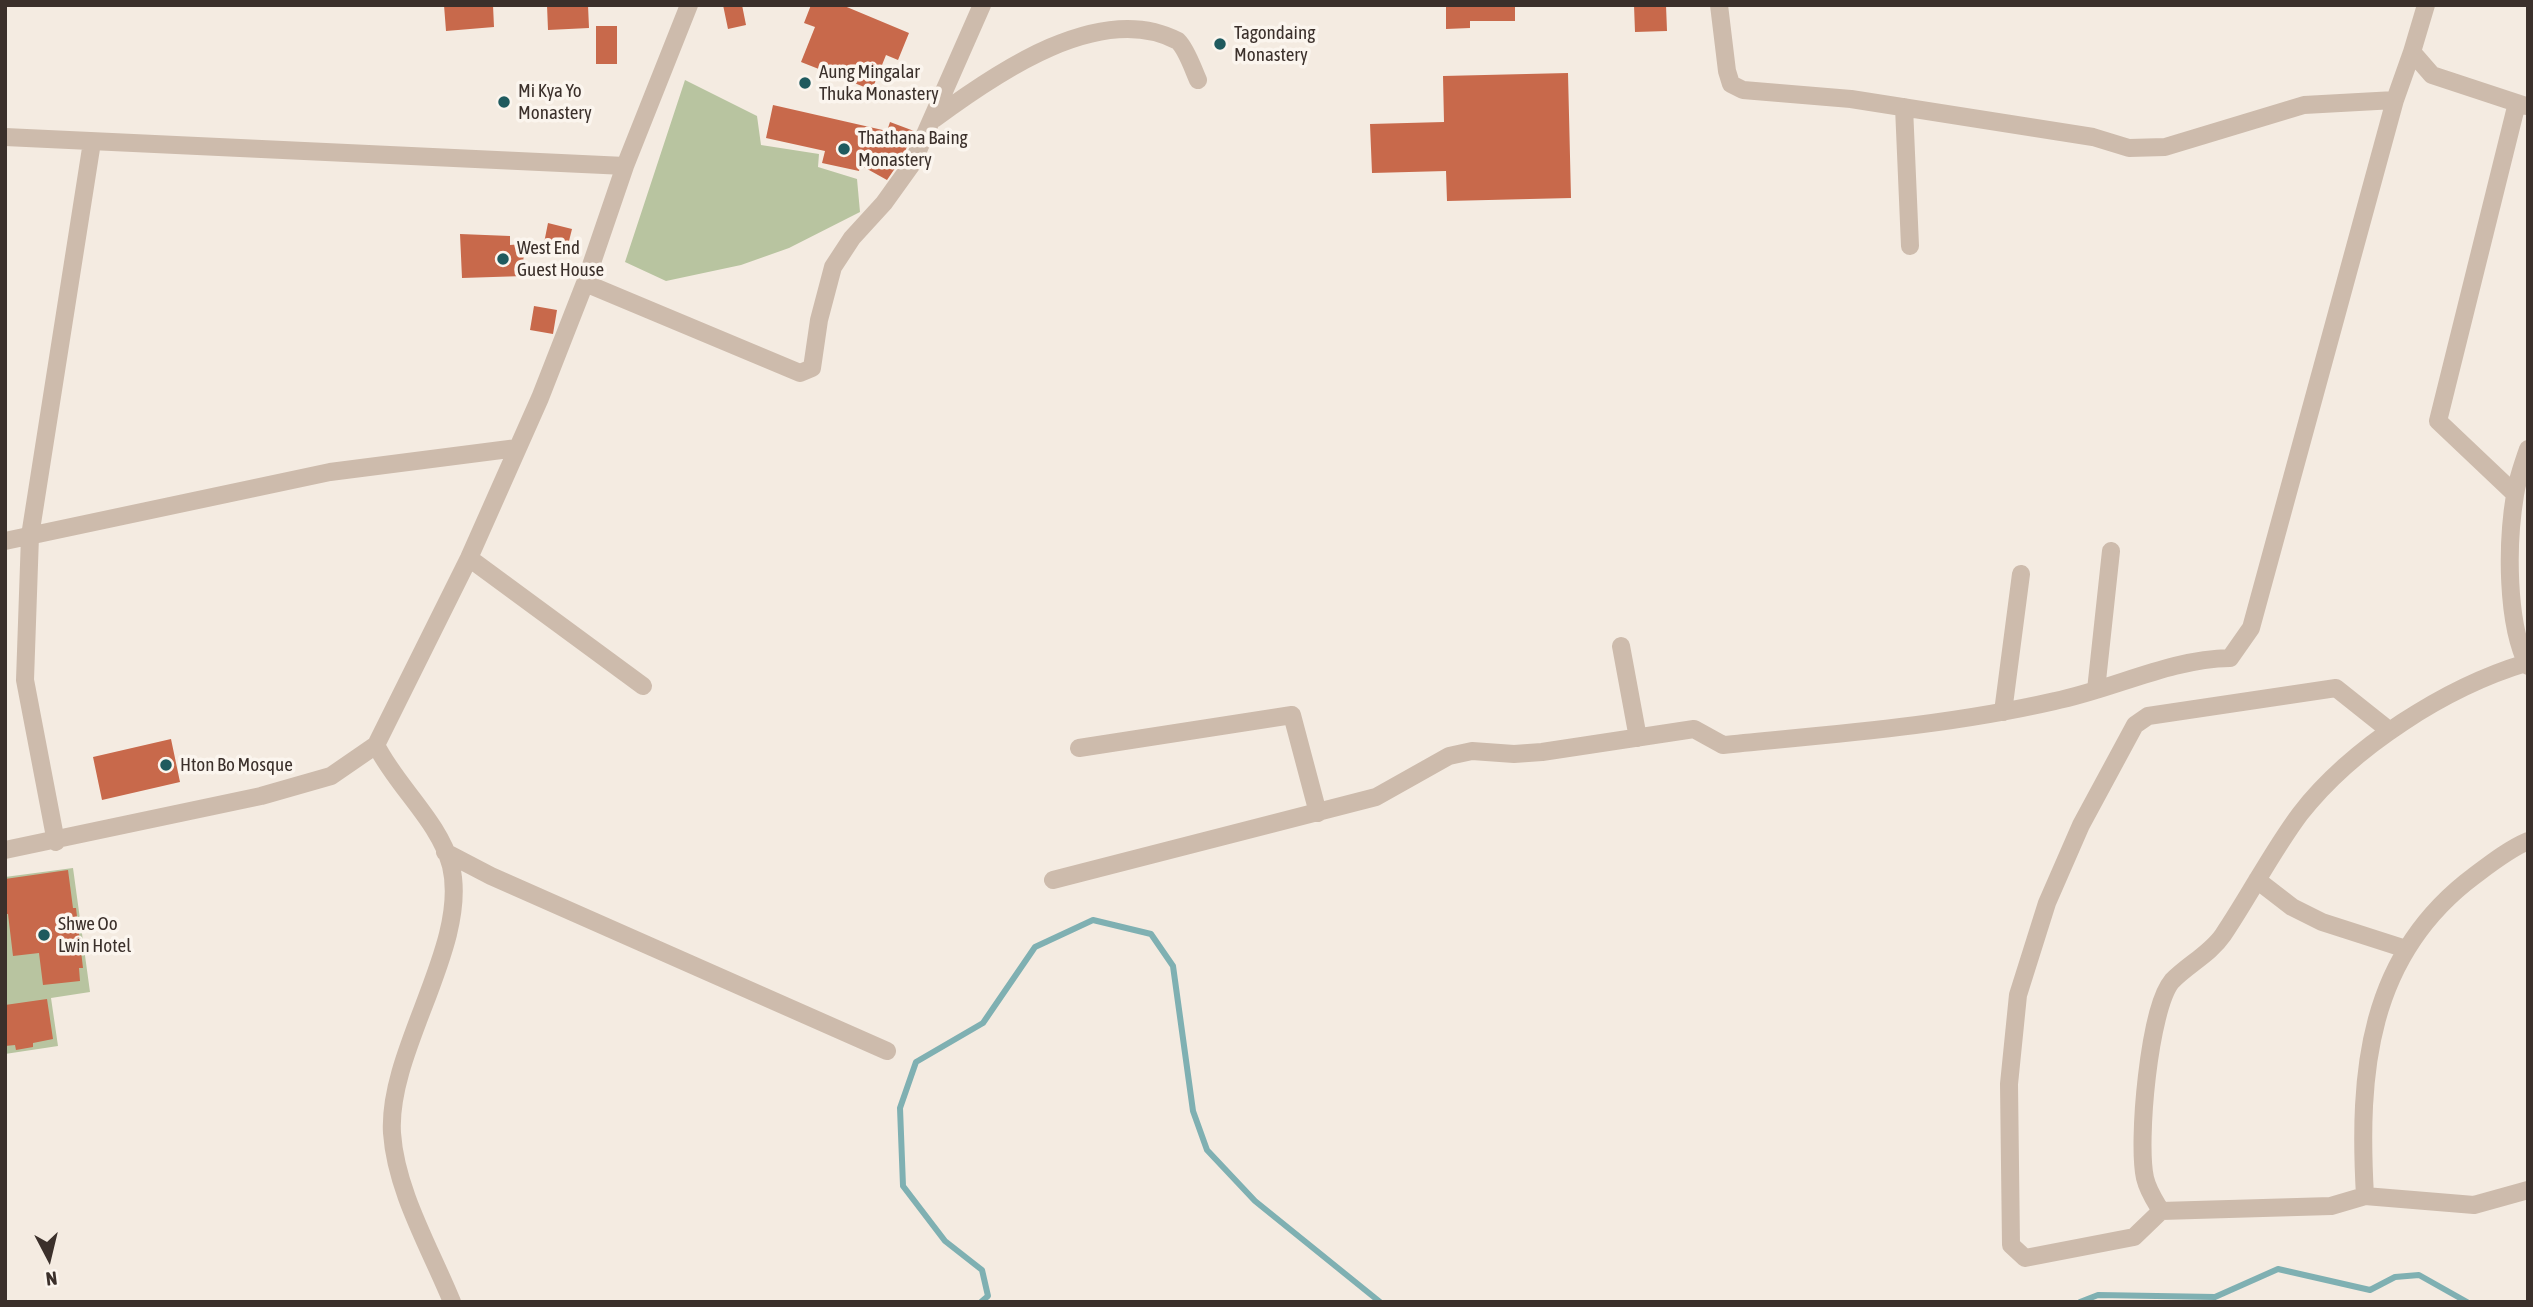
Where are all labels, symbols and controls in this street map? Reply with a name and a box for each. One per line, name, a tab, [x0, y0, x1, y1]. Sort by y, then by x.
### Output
place label: Tagondaing Monastery	[1234, 22, 1315, 66]
marker: Tagondaing Monastery	[1212, 36, 1228, 52]
place label: Aung Mingalar Thuka Monastery	[819, 61, 939, 105]
marker: Aung Mingalar Thuka Monastery	[797, 75, 813, 91]
place label: Mi Kya Yo Monastery	[518, 80, 592, 124]
marker: Mi Kya Yo Monastery	[496, 94, 512, 110]
place label: Thathana Baing Monastery	[858, 127, 968, 171]
marker: Thathana Baing Monastery	[836, 141, 852, 157]
place label: West End Guest House	[517, 237, 604, 281]
marker: West End Guest House	[495, 251, 511, 267]
place label: Hton Bo Mosque	[180, 754, 293, 776]
marker: Hton Bo Mosque	[158, 757, 174, 773]
place label: Shwe Oo Lwin Hotel	[58, 913, 131, 957]
marker: Shwe Oo Lwin Hotel	[36, 927, 52, 943]
north arrow	[14, 1223, 84, 1293]
text: N	[45, 1267, 58, 1290]

